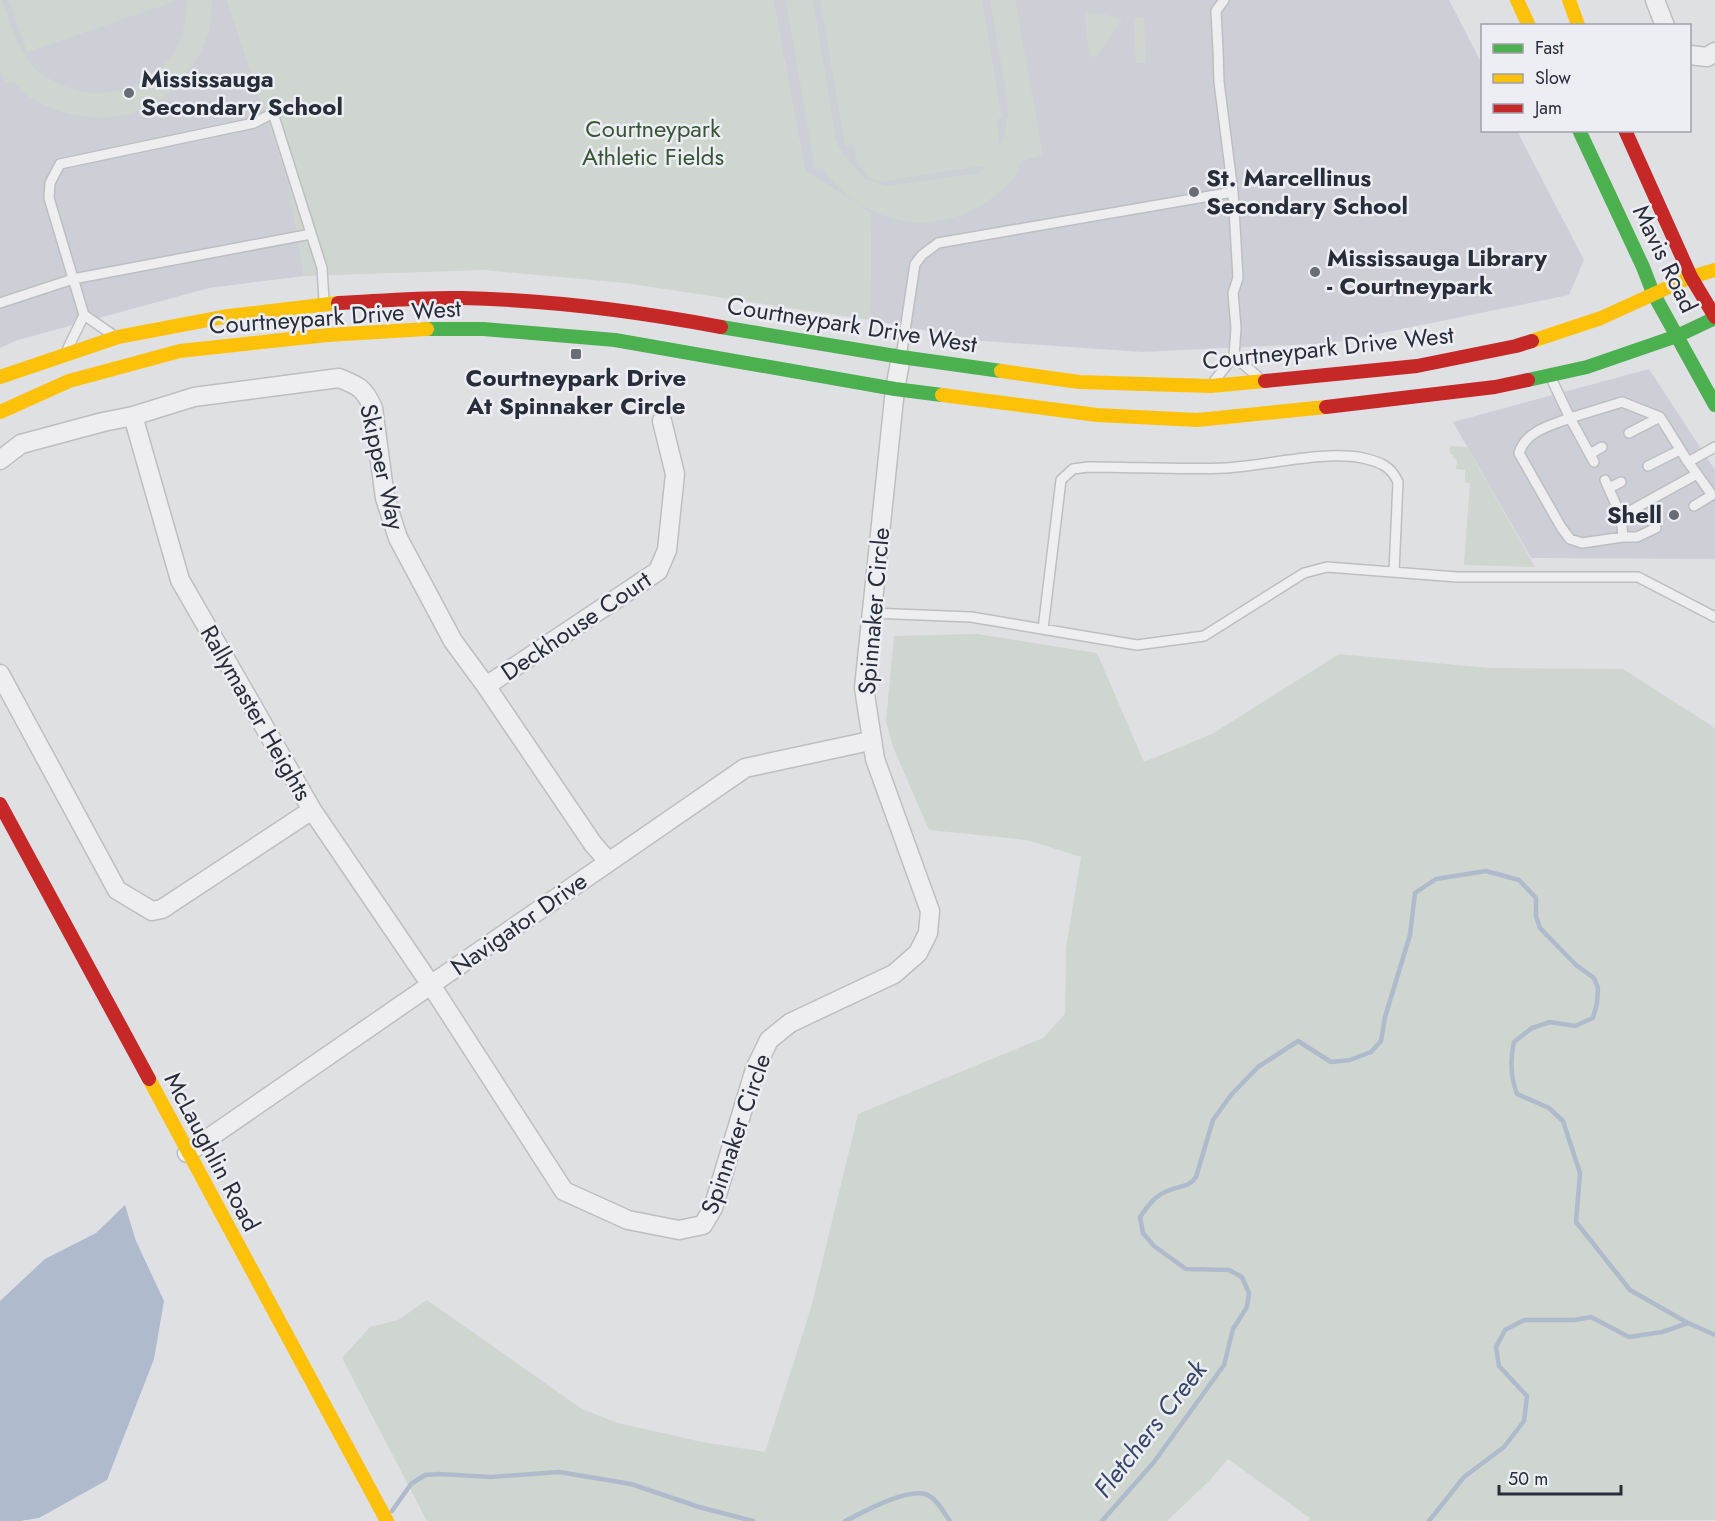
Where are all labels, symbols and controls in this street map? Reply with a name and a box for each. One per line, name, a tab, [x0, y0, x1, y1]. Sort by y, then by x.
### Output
legend	[1481, 24, 1691, 132]
text: Fast	[1535, 35, 1564, 61]
place label: Mississauga Secondary School	[141, 61, 343, 124]
text: Slow	[1535, 65, 1572, 91]
marker: Mississauga Secondary School	[122, 86, 136, 100]
text: Jam	[1533, 95, 1562, 121]
park label: Courtneypark Athletic Fields	[582, 111, 724, 174]
place label: St. Marcellinus Secondary School	[1206, 160, 1408, 223]
marker: St. Marcellinus Secondary School	[1187, 185, 1201, 199]
street label: Mavis Road	[1624, 199, 1707, 319]
place label: Mississauga Library - Courtneypark	[1327, 240, 1547, 303]
marker: Mississauga Library - Courtneypark	[1308, 265, 1322, 279]
street label: Courtneypark Drive West	[725, 287, 980, 362]
street label: Courtneypark Drive West	[208, 290, 462, 343]
street label: Courtneypark Drive West	[1200, 317, 1456, 378]
marker: Courtneypark Drive At Spinnaker Circle	[569, 347, 583, 361]
place label: Courtneypark Drive At Spinnaker Circle	[466, 360, 686, 423]
street label: Skipper Way	[351, 400, 414, 534]
place label: Shell	[1607, 497, 1662, 532]
marker: Shell	[1667, 508, 1681, 522]
street label: Spinnaker Circle	[849, 526, 898, 696]
street label: Deckhouse Court	[494, 562, 658, 689]
street label: Rallymaster Heights	[192, 618, 321, 807]
street label: Navigator Drive	[443, 863, 594, 984]
street label: Spinnaker Circle	[692, 1049, 779, 1219]
street label: McLaughlin Road	[156, 1066, 269, 1237]
water label: Fletchers Creek	[1084, 1351, 1217, 1506]
scale bar	[1499, 1458, 1620, 1496]
text: 50 m	[1508, 1466, 1548, 1492]

